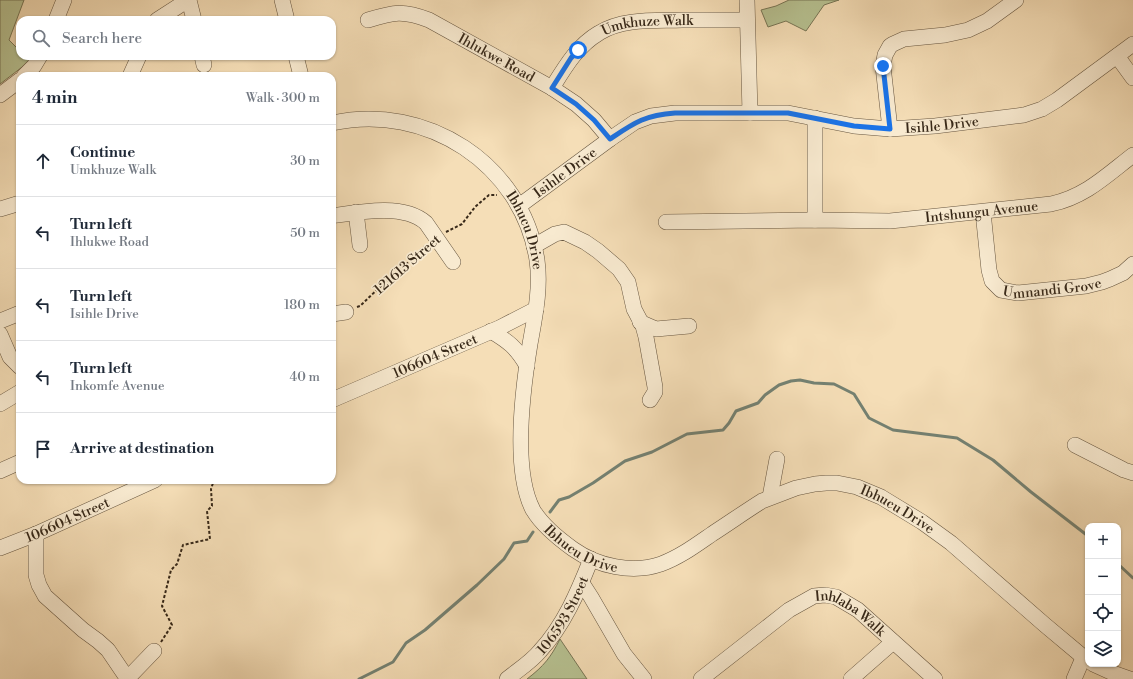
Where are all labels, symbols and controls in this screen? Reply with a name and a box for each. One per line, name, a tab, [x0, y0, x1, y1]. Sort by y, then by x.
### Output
street label: Umkhuze Walk	[599, 12, 694, 40]
search box	[16, 16, 336, 60]
icon: search	[30, 27, 52, 49]
text: Search here	[62, 29, 142, 48]
street label: Ihlukwe Road	[454, 30, 538, 87]
route start	[569, 41, 587, 59]
route end	[874, 57, 892, 75]
text: 4 min	[32, 87, 77, 109]
text: Walk · 300 m	[246, 90, 320, 106]
street label: Isihle Drive	[904, 113, 980, 138]
text: Continue	[70, 143, 135, 162]
street label: Isihle Drive	[530, 144, 601, 202]
icon: ahead	[32, 150, 54, 172]
text: 30 m	[290, 153, 320, 169]
text: Umkhuze Walk	[70, 162, 156, 178]
street label: Ibhucu Drive	[502, 188, 546, 271]
street label: Intshungu Avenue	[924, 197, 1039, 227]
text: Turn left	[70, 215, 132, 234]
icon: left	[32, 222, 54, 244]
text: 50 m	[290, 225, 320, 241]
street label: 121613 Street	[371, 231, 445, 299]
text: Ihlukwe Road	[70, 234, 149, 250]
street label: Umnandi Grove	[1001, 274, 1103, 303]
text: Turn left	[70, 287, 132, 306]
icon: left	[32, 294, 54, 316]
text: 180 m	[284, 297, 320, 313]
text: Isihle Drive	[70, 306, 139, 322]
street label: 106604 Street	[390, 330, 480, 383]
text: Turn left	[70, 359, 132, 378]
icon: left	[32, 366, 54, 388]
text: 40 m	[290, 369, 320, 385]
text: Inkomfe Avenue	[70, 378, 165, 394]
icon: arrive	[32, 438, 54, 460]
text: Arrive at destination	[70, 439, 214, 458]
street label: Ibhucu Drive	[857, 481, 938, 538]
street label: 106604 Street	[23, 494, 113, 547]
street label: Ibhucu Drive	[539, 521, 619, 577]
map controls	[1085, 523, 1121, 667]
button: +	[1085, 523, 1121, 559]
button: −	[1085, 559, 1121, 595]
street label: 106593 Street	[533, 574, 593, 659]
street label: Inhlaba Walk	[814, 587, 890, 641]
button: locate	[1085, 595, 1121, 631]
button: layers	[1085, 631, 1121, 667]

